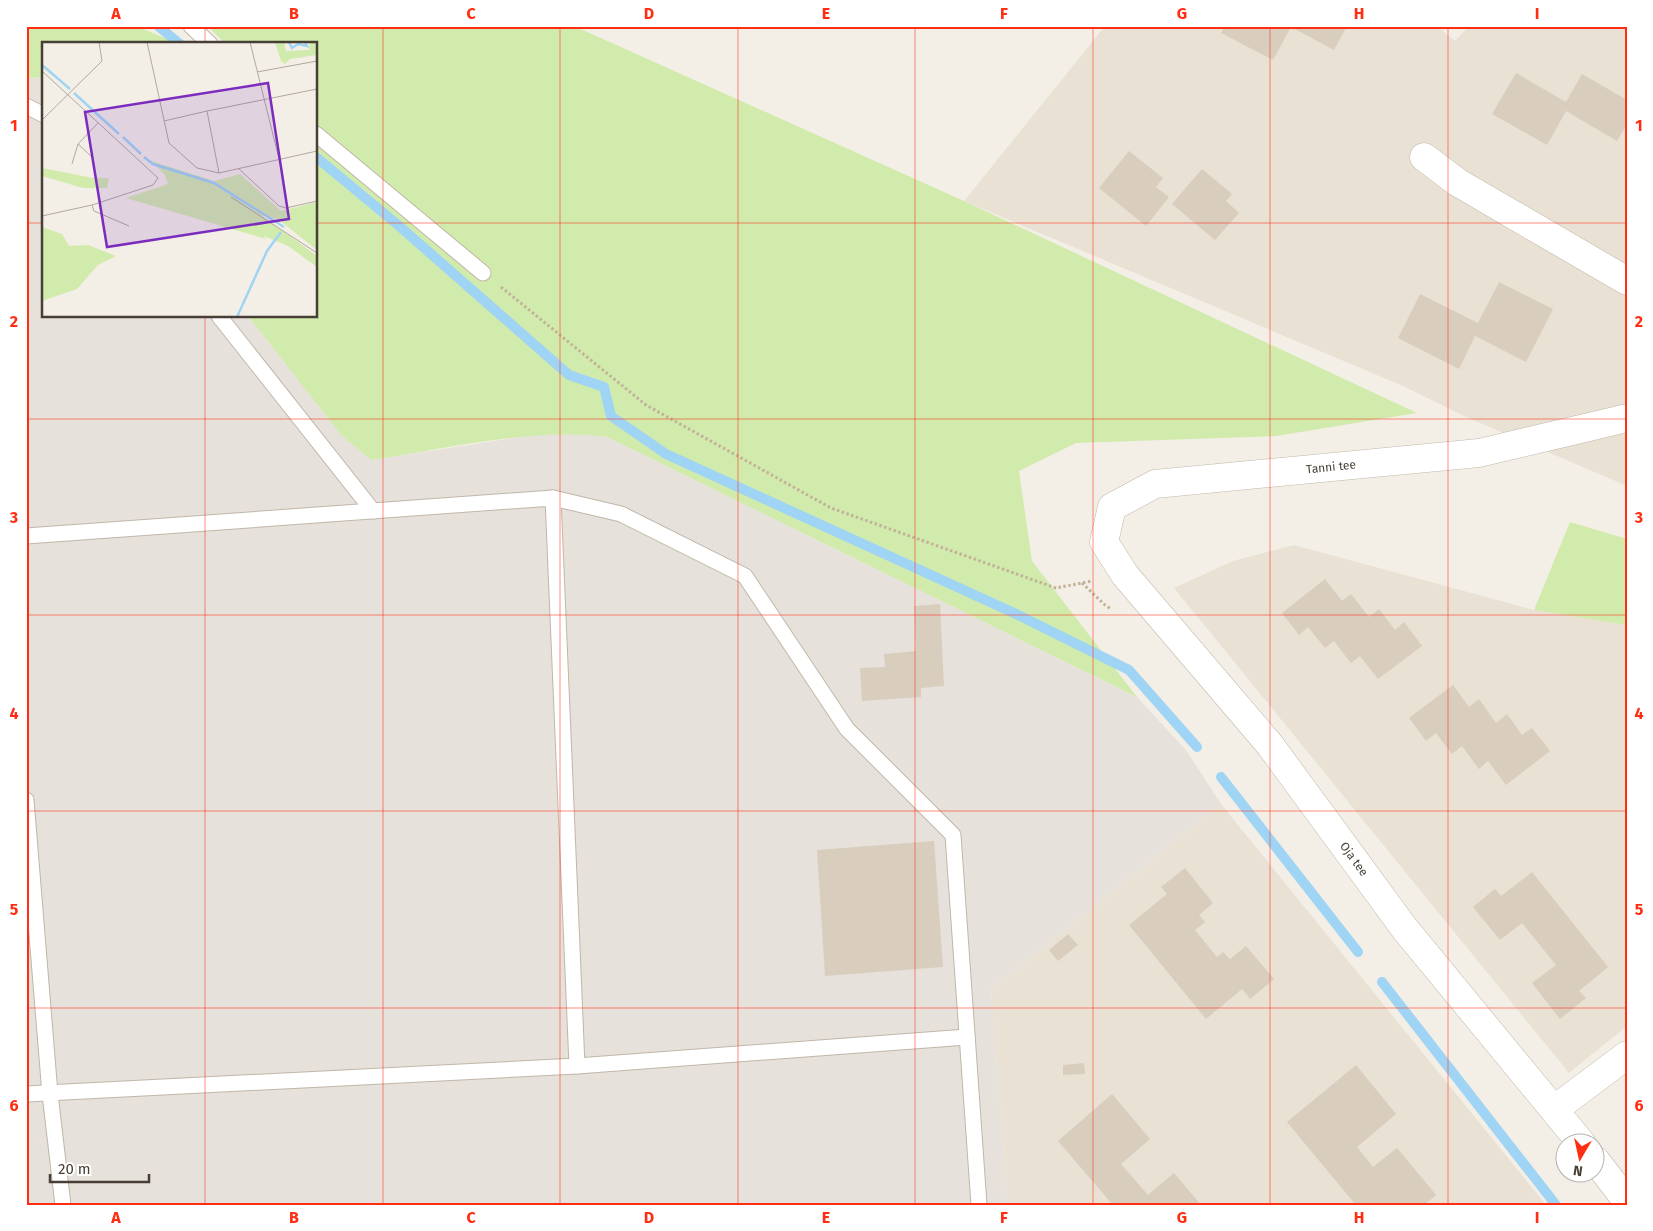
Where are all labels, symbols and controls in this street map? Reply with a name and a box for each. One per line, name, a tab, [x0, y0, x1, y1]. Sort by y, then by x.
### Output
text: A	[110, 4, 121, 23]
text: B	[289, 4, 299, 23]
text: C	[466, 4, 476, 23]
text: D	[644, 4, 654, 23]
text: E	[822, 4, 830, 23]
text: F	[1000, 4, 1008, 23]
text: G	[1177, 4, 1187, 23]
text: H	[1354, 4, 1364, 23]
text: I	[1535, 4, 1539, 23]
inset map	[42, 42, 318, 318]
text: 1	[10, 116, 18, 135]
text: 1	[1635, 116, 1643, 135]
text: 2	[10, 312, 18, 331]
text: 2	[1635, 312, 1643, 331]
street label: Tanni tee	[1305, 457, 1357, 477]
text: 3	[9, 508, 18, 527]
text: 3	[1634, 508, 1643, 527]
text: 4	[9, 704, 19, 723]
text: 4	[1634, 704, 1644, 723]
street label: Oja tee	[1337, 839, 1371, 879]
text: 5	[10, 900, 19, 919]
text: 5	[1635, 900, 1644, 919]
text: 6	[9, 1096, 19, 1115]
text: 6	[1634, 1096, 1644, 1115]
north arrow	[1556, 1134, 1606, 1184]
scale bar	[50, 1151, 149, 1183]
text: 20 m	[58, 1160, 91, 1178]
text: N	[1572, 1161, 1584, 1179]
text: A	[110, 1208, 121, 1227]
text: B	[289, 1208, 299, 1227]
text: C	[466, 1208, 476, 1227]
text: D	[644, 1208, 654, 1227]
text: E	[822, 1208, 830, 1227]
text: F	[1000, 1208, 1008, 1227]
text: G	[1177, 1208, 1187, 1227]
text: H	[1354, 1208, 1364, 1227]
text: I	[1535, 1208, 1539, 1227]

